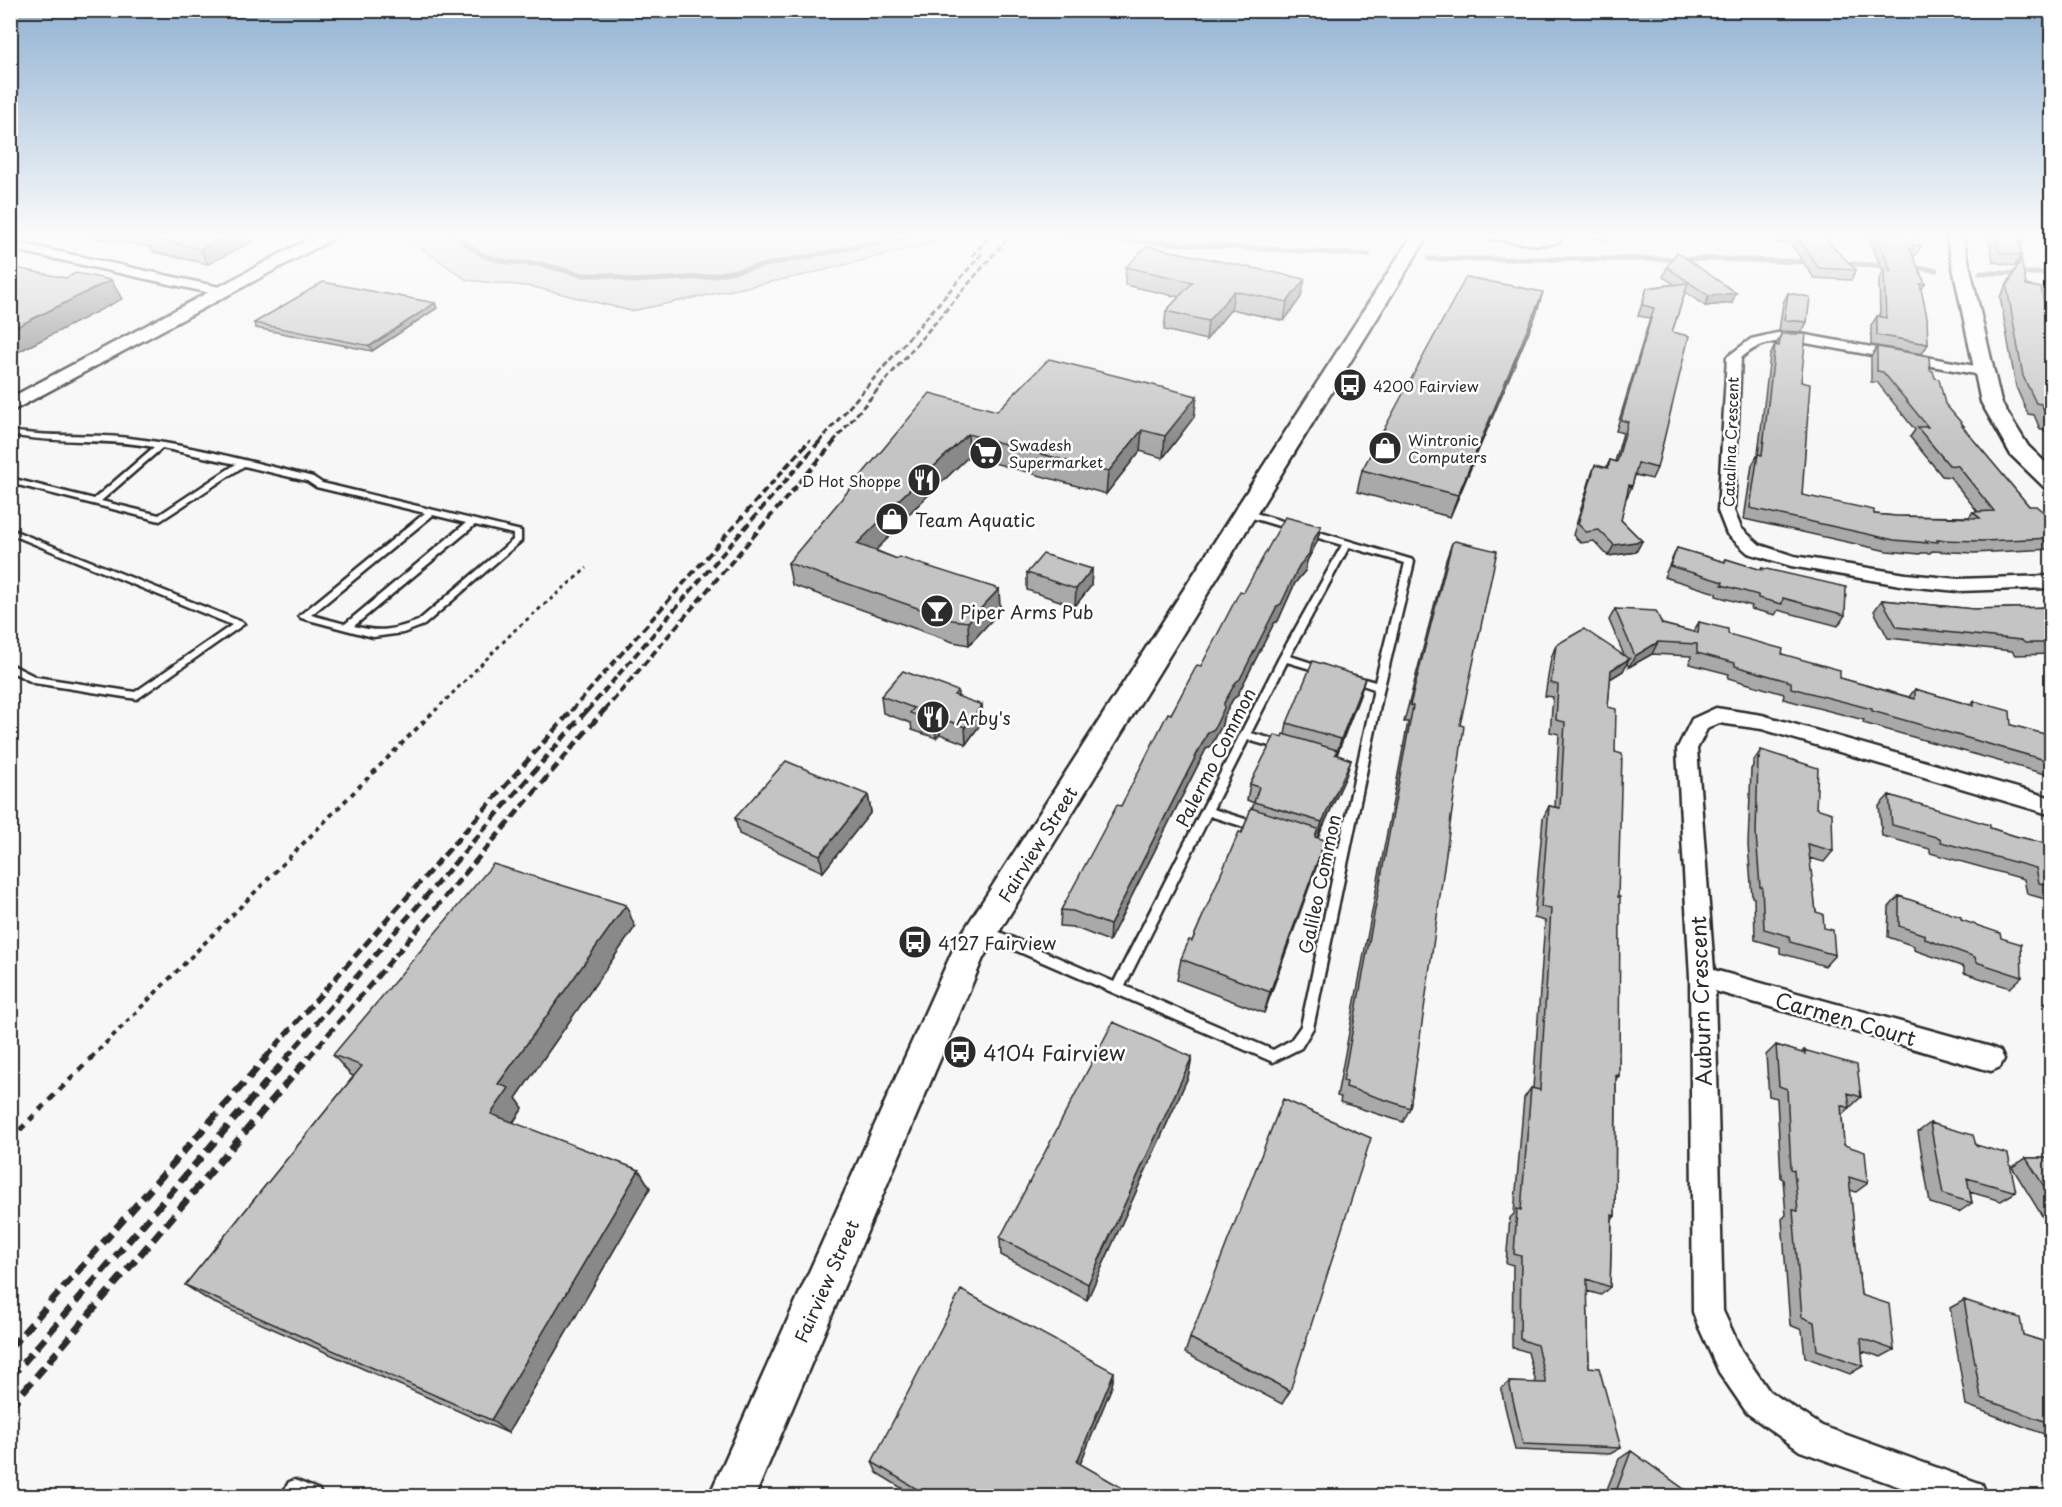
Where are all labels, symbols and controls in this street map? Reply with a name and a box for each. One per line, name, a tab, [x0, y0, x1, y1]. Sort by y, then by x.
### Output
bus stop icon: 4200 Fairview	[1332, 367, 1368, 403]
place label: 4200 Fairview	[1373, 374, 1479, 397]
street label: Catalina Crescent	[1716, 376, 1744, 508]
place label: Wintronic Computers	[1408, 428, 1487, 468]
shop icon: Wintronic Computers	[1367, 430, 1403, 466]
place label: Swadesh Supermarket	[1009, 433, 1103, 473]
supermarket icon: Swadesh Supermarket	[968, 435, 1004, 471]
restaurant icon: D Hot Shoppe	[906, 462, 942, 498]
place label: D Hot Shoppe	[802, 469, 901, 492]
shop icon: Team Aquatic	[874, 501, 910, 537]
place label: Team Aquatic	[915, 506, 1035, 533]
bar icon: Piper Arms Pub	[919, 593, 955, 629]
place label: Piper Arms Pub	[960, 598, 1093, 625]
street label: Palermo Common	[1168, 683, 1262, 831]
restaurant icon: Arby's	[915, 699, 951, 735]
place label: Arby's	[956, 704, 1011, 731]
street label: Fairview Street	[991, 781, 1083, 907]
street label: Galileo Common	[1291, 812, 1347, 956]
street label: Auburn Crescent	[1681, 915, 1719, 1087]
bus stop icon: 4127 Fairview	[897, 924, 933, 960]
place label: 4127 Fairview	[938, 929, 1056, 956]
street label: Carmen Court	[1772, 983, 1920, 1053]
bus stop icon: 4104 Fairview	[942, 1034, 978, 1070]
place label: 4104 Fairview	[983, 1036, 1125, 1068]
street label: Fairview Street	[787, 1215, 865, 1347]

